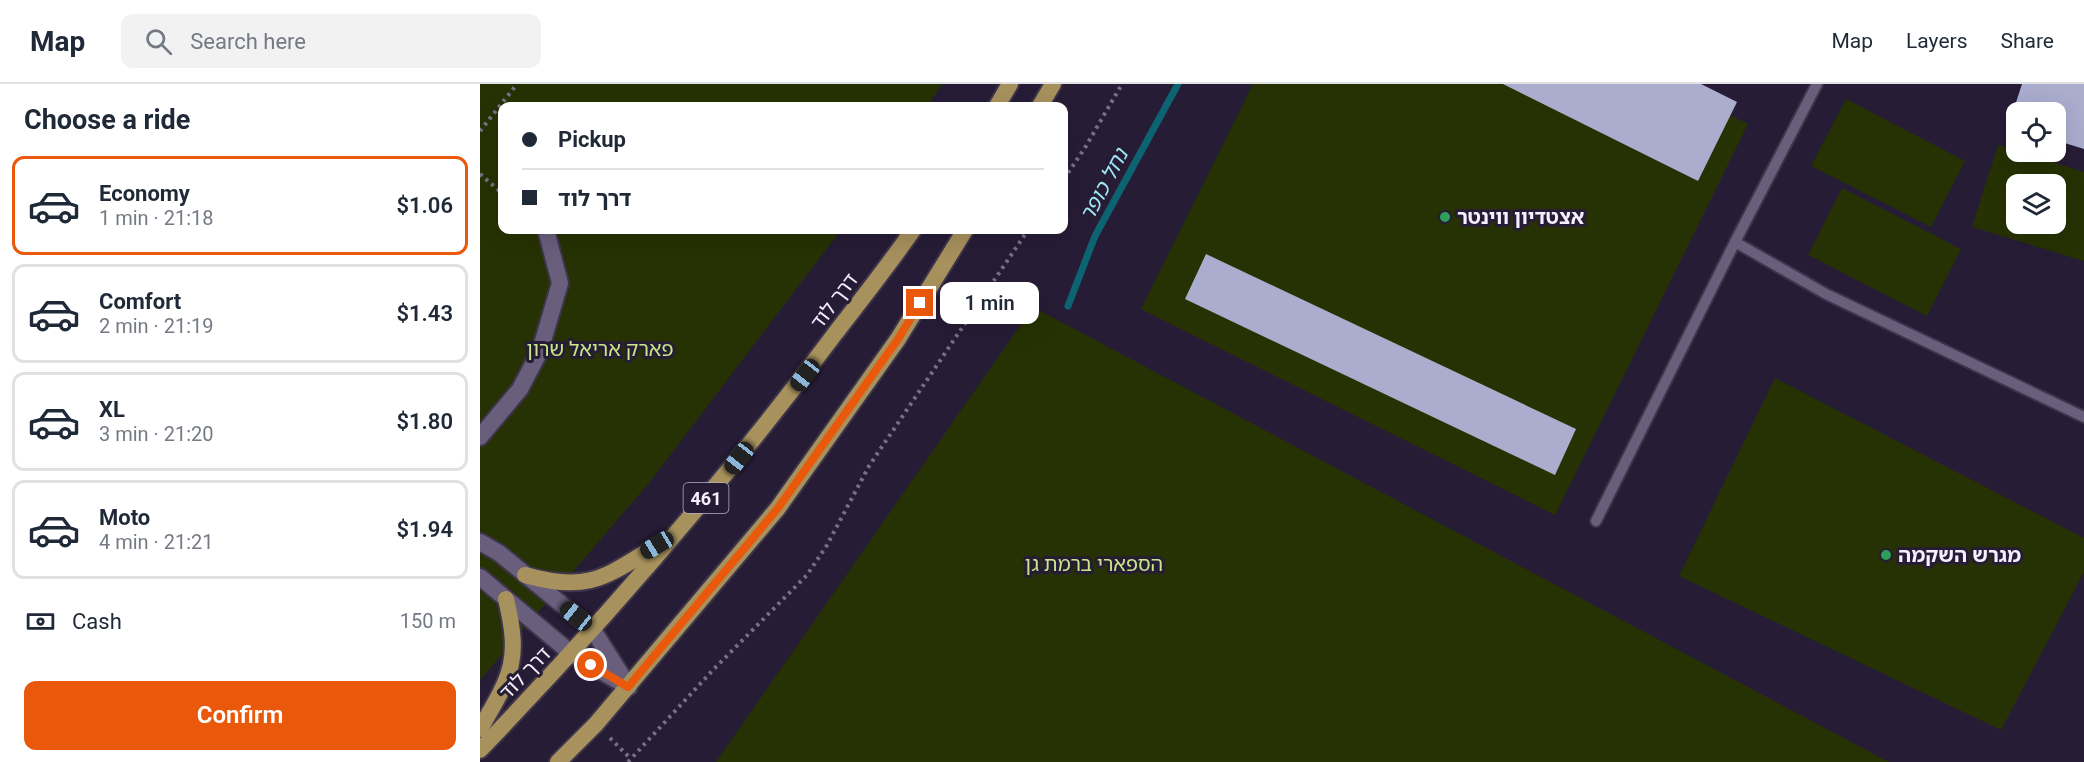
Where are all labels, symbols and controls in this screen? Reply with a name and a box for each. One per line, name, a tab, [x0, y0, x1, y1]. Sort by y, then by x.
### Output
search box	[121, 14, 541, 68]
text: Map	[30, 25, 85, 58]
icon: search	[142, 25, 175, 58]
text: Search here	[190, 29, 306, 54]
text: Map	[1831, 29, 1873, 53]
text: Layers	[1906, 29, 1967, 53]
text: Share	[2000, 29, 2054, 53]
map controls	[2006, 102, 2066, 234]
button: locate	[2006, 102, 2066, 162]
text: Choose a ride	[24, 104, 190, 136]
text: Pickup	[558, 127, 626, 152]
water label: נחל כופר	[1075, 143, 1134, 225]
button: layers	[2006, 174, 2066, 234]
icon: car	[27, 179, 81, 233]
text: Economy	[99, 181, 190, 206]
text: דרך לוד	[558, 186, 631, 211]
text: $1.06	[396, 193, 453, 218]
place label: אצטדיון ווינטר	[1457, 205, 1584, 229]
text: 1 min · 21:18	[99, 206, 214, 230]
marker: אצטדיון ווינטר	[1438, 210, 1452, 224]
street label: דרך לוד	[805, 268, 863, 334]
callout: 1 min	[941, 282, 1040, 324]
icon: car	[27, 287, 81, 341]
text: Comfort	[99, 289, 181, 314]
route end	[906, 289, 933, 316]
text: 1 min	[964, 291, 1015, 315]
text: $1.43	[396, 301, 453, 326]
text: 2 min · 21:19	[99, 314, 214, 338]
park label: פארק אריאל שרון	[526, 337, 674, 361]
car	[787, 355, 823, 395]
icon: car	[27, 395, 81, 449]
text: XL	[99, 397, 125, 422]
text: $1.80	[396, 409, 453, 434]
text: 3 min · 21:20	[99, 422, 214, 446]
car	[721, 438, 757, 478]
road number: 461	[684, 483, 728, 513]
icon: car	[27, 503, 81, 557]
text: Moto	[99, 505, 150, 530]
text: $1.94	[396, 517, 453, 542]
car	[637, 528, 677, 562]
text: 4 min · 21:21	[99, 530, 214, 554]
place label: מגרש השקמה	[1898, 543, 2021, 567]
marker: מגרש השקמה	[1879, 548, 1893, 562]
park label: הספארי ברמת גן	[1025, 552, 1163, 576]
car	[556, 598, 596, 634]
icon: cash	[24, 605, 57, 638]
text: Cash	[72, 609, 122, 634]
text: 150 m	[400, 609, 456, 633]
street label: דרך לוד	[494, 642, 556, 704]
route start	[577, 651, 604, 678]
button: Confirm	[24, 681, 456, 750]

